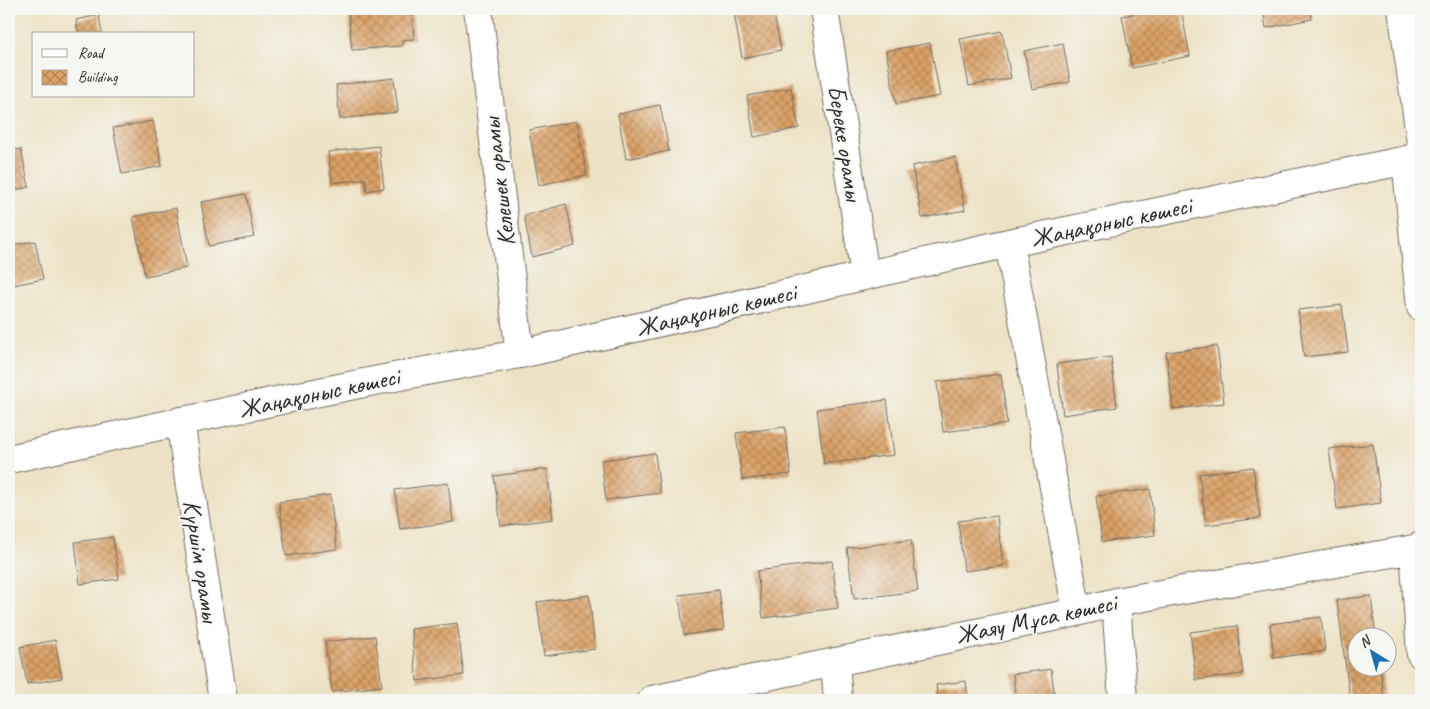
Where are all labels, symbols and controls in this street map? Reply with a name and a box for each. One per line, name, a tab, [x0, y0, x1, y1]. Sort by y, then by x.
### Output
legend	[32, 32, 195, 98]
text: Road	[78, 44, 105, 63]
text: Building	[78, 68, 118, 87]
street label: Береке орамы	[820, 83, 870, 205]
street label: Келешек орамы	[475, 114, 523, 248]
street label: Жаңақоныс көшесі	[1028, 189, 1197, 255]
street label: Жаңақоныс көшесі	[633, 275, 802, 344]
street label: Жаңақоныс көшесі	[236, 360, 405, 426]
street label: Күршім орамы	[176, 498, 227, 626]
street label: Жаяу Мұса көшесі	[953, 586, 1122, 652]
north arrow	[1348, 626, 1398, 676]
text: N	[1356, 631, 1375, 651]

